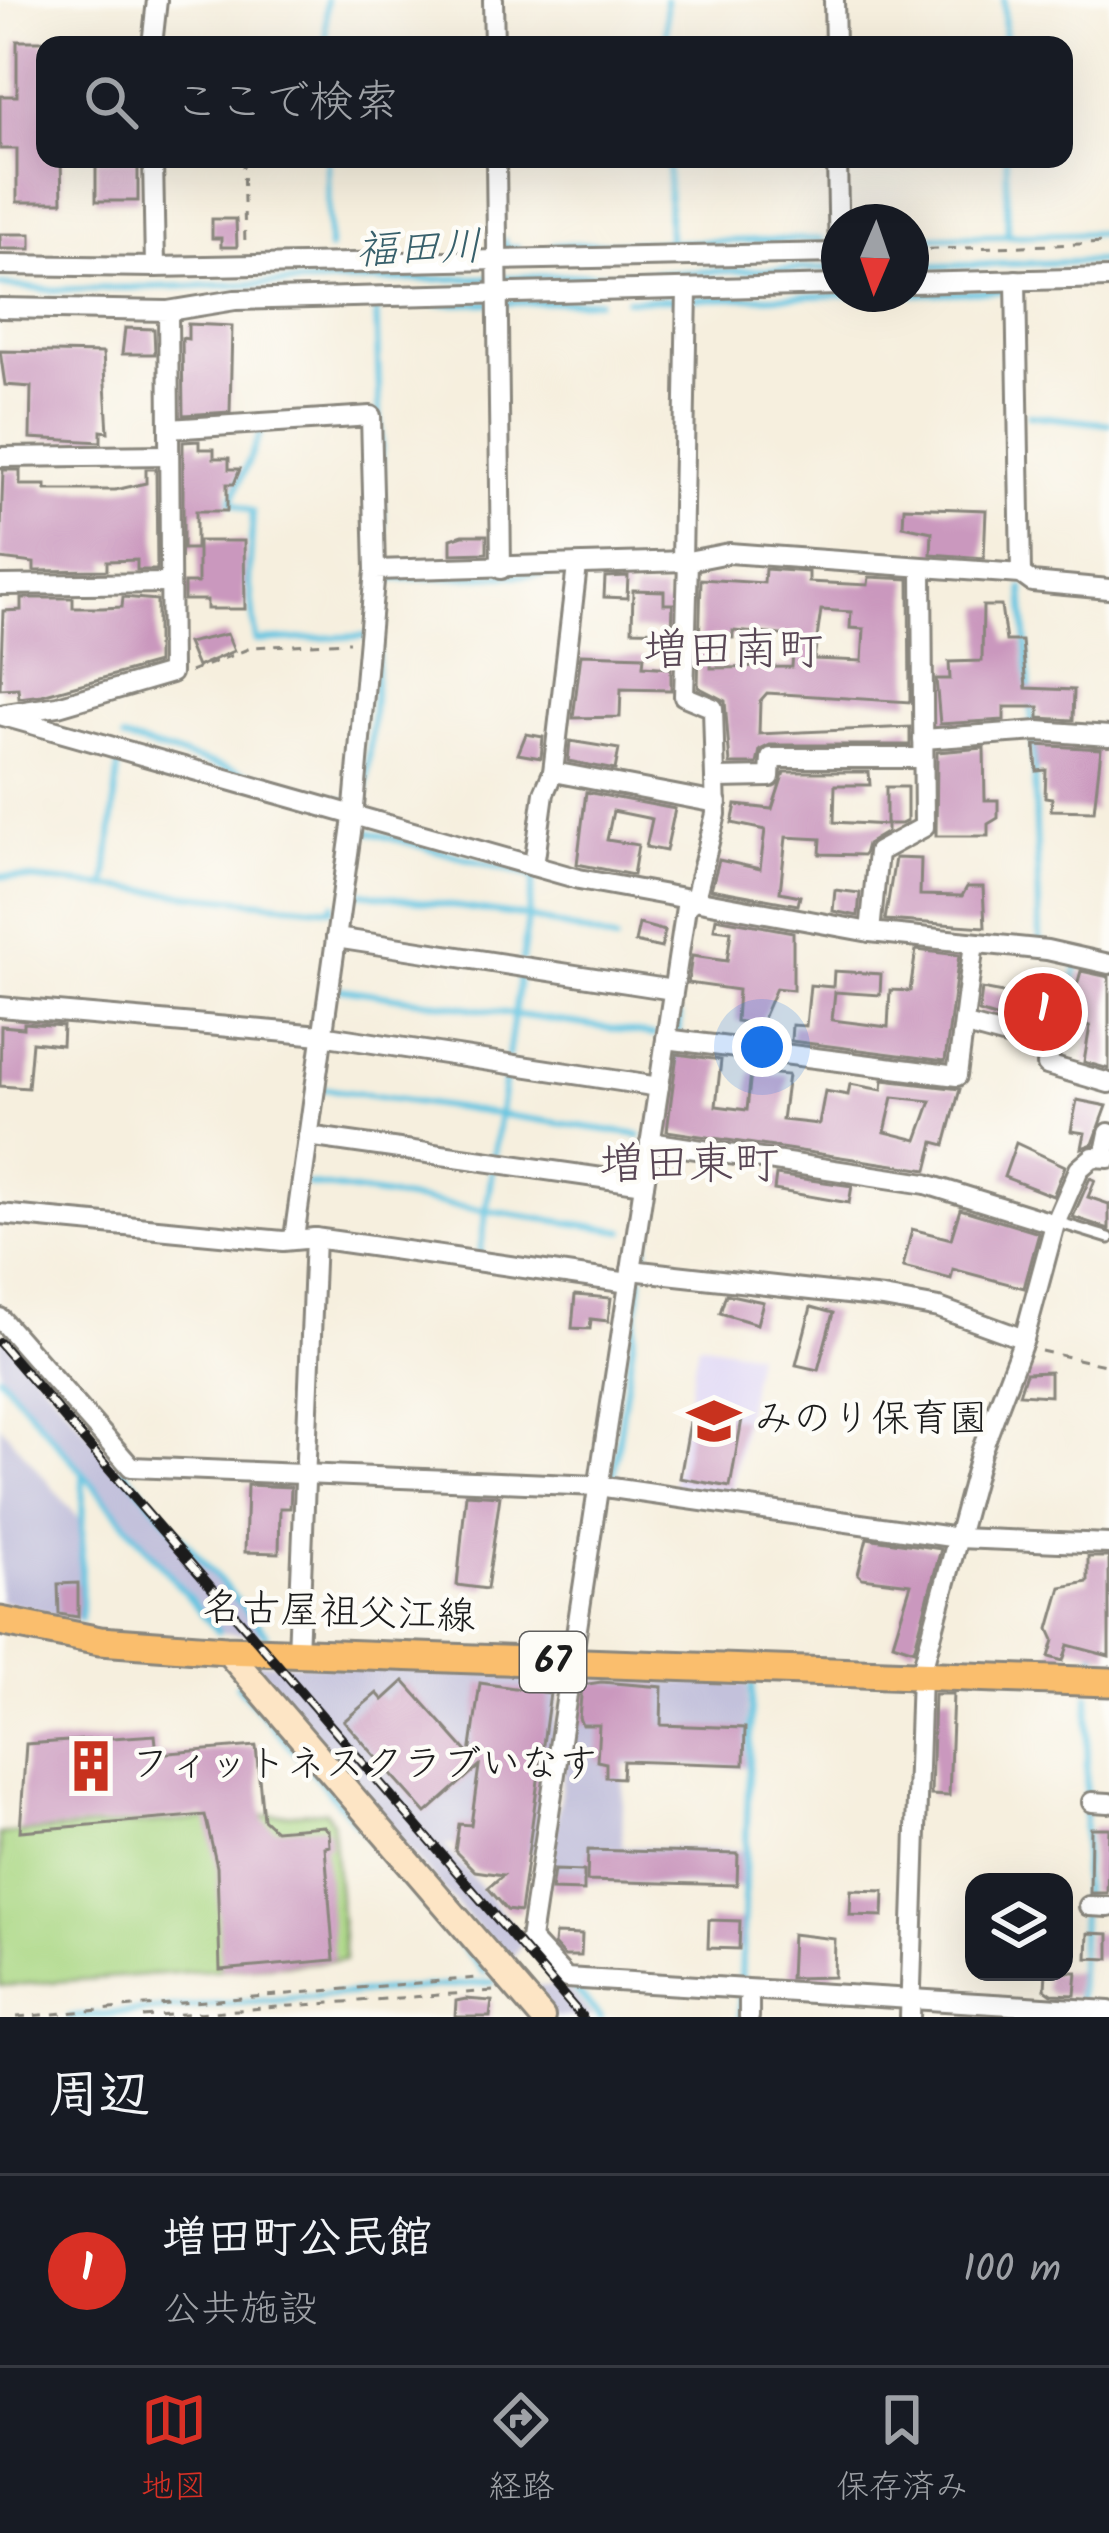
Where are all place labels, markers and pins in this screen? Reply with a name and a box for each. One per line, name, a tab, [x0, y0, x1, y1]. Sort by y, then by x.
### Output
pin: 1	[1004, 967, 1082, 1057]
place label: みのり保育園	[754, 1390, 988, 1452]
school or university icon: みのり保育園	[685, 1392, 743, 1450]
place label: フィットネスクラブいなす	[131, 1735, 598, 1797]
building icon: フィットネスクラブいなす	[62, 1737, 120, 1795]

